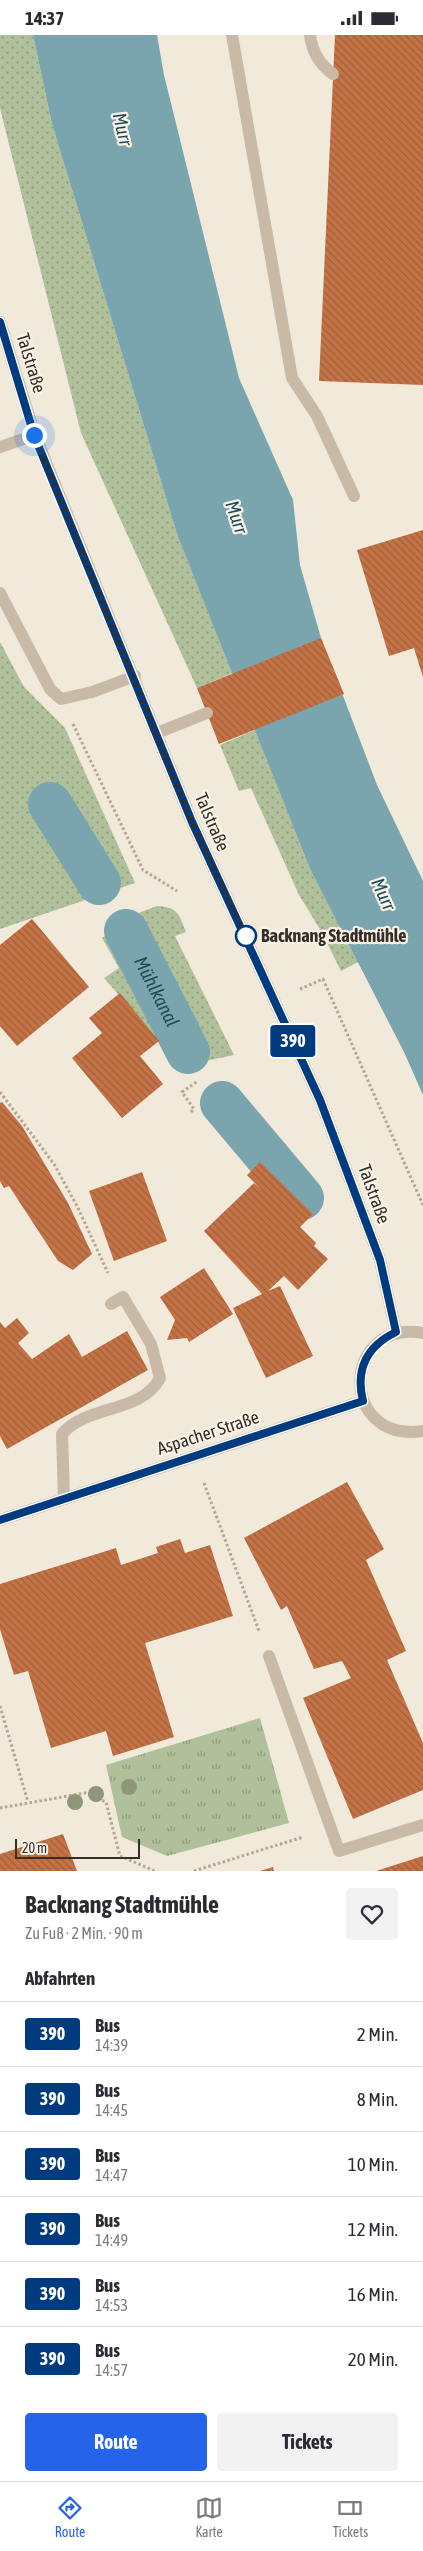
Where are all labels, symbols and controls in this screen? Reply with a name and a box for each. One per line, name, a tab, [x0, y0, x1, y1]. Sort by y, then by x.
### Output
text: 14:37	[25, 7, 64, 29]
water label: Murr	[109, 110, 138, 149]
street label: Talstraße	[12, 330, 50, 395]
your location	[22, 423, 47, 448]
water label: Murr	[221, 498, 253, 538]
street label: Talstraße	[191, 789, 234, 854]
water label: Murr	[367, 874, 401, 915]
marker: Backnang Stadtmühle	[235, 925, 257, 947]
place label: Backnang Stadtmühle	[261, 925, 407, 946]
water label: Mühlkanal	[130, 953, 184, 1030]
line badge: 390	[264, 1025, 322, 1057]
text: 390	[280, 1030, 306, 1051]
street label: Talstraße	[354, 1161, 395, 1226]
street label: Aspacher Straße	[154, 1406, 262, 1459]
scale bar	[15, 1836, 140, 1859]
text: 20 m	[22, 1840, 47, 1856]
button: heart	[346, 1888, 398, 1940]
text: Backnang Stadtmühle	[25, 1891, 219, 1918]
text: Zu Fuß · 2 Min. · 90 m	[25, 1924, 143, 1942]
text: Abfahrten	[25, 1967, 95, 1989]
text: Bus	[95, 2014, 120, 2036]
text: 390	[40, 2023, 65, 2044]
text: 2 Min.	[357, 2023, 398, 2045]
text: 14:39	[95, 2036, 128, 2054]
text: Bus	[95, 2079, 120, 2101]
text: 390	[40, 2088, 65, 2109]
text: 8 Min.	[357, 2088, 398, 2110]
text: 14:45	[95, 2101, 128, 2119]
text: Bus	[95, 2144, 120, 2166]
text: 390	[40, 2153, 65, 2174]
text: 10 Min.	[348, 2153, 398, 2175]
text: 14:47	[95, 2166, 128, 2184]
text: Bus	[95, 2209, 120, 2231]
text: 390	[40, 2218, 65, 2239]
text: 12 Min.	[348, 2218, 398, 2240]
text: 14:49	[95, 2231, 128, 2249]
text: Bus	[95, 2274, 120, 2296]
text: 390	[40, 2283, 65, 2304]
text: 16 Min.	[348, 2283, 398, 2305]
text: 14:53	[95, 2296, 128, 2314]
text: Bus	[95, 2339, 120, 2361]
text: 390	[40, 2348, 65, 2369]
text: 20 Min.	[348, 2348, 398, 2370]
text: 14:57	[95, 2361, 128, 2379]
button: Route	[25, 2413, 207, 2471]
button: Tickets	[217, 2413, 398, 2471]
tab: Route	[55, 2494, 85, 2540]
tab: Karte	[195, 2494, 223, 2540]
tab: Tickets	[333, 2494, 368, 2540]

